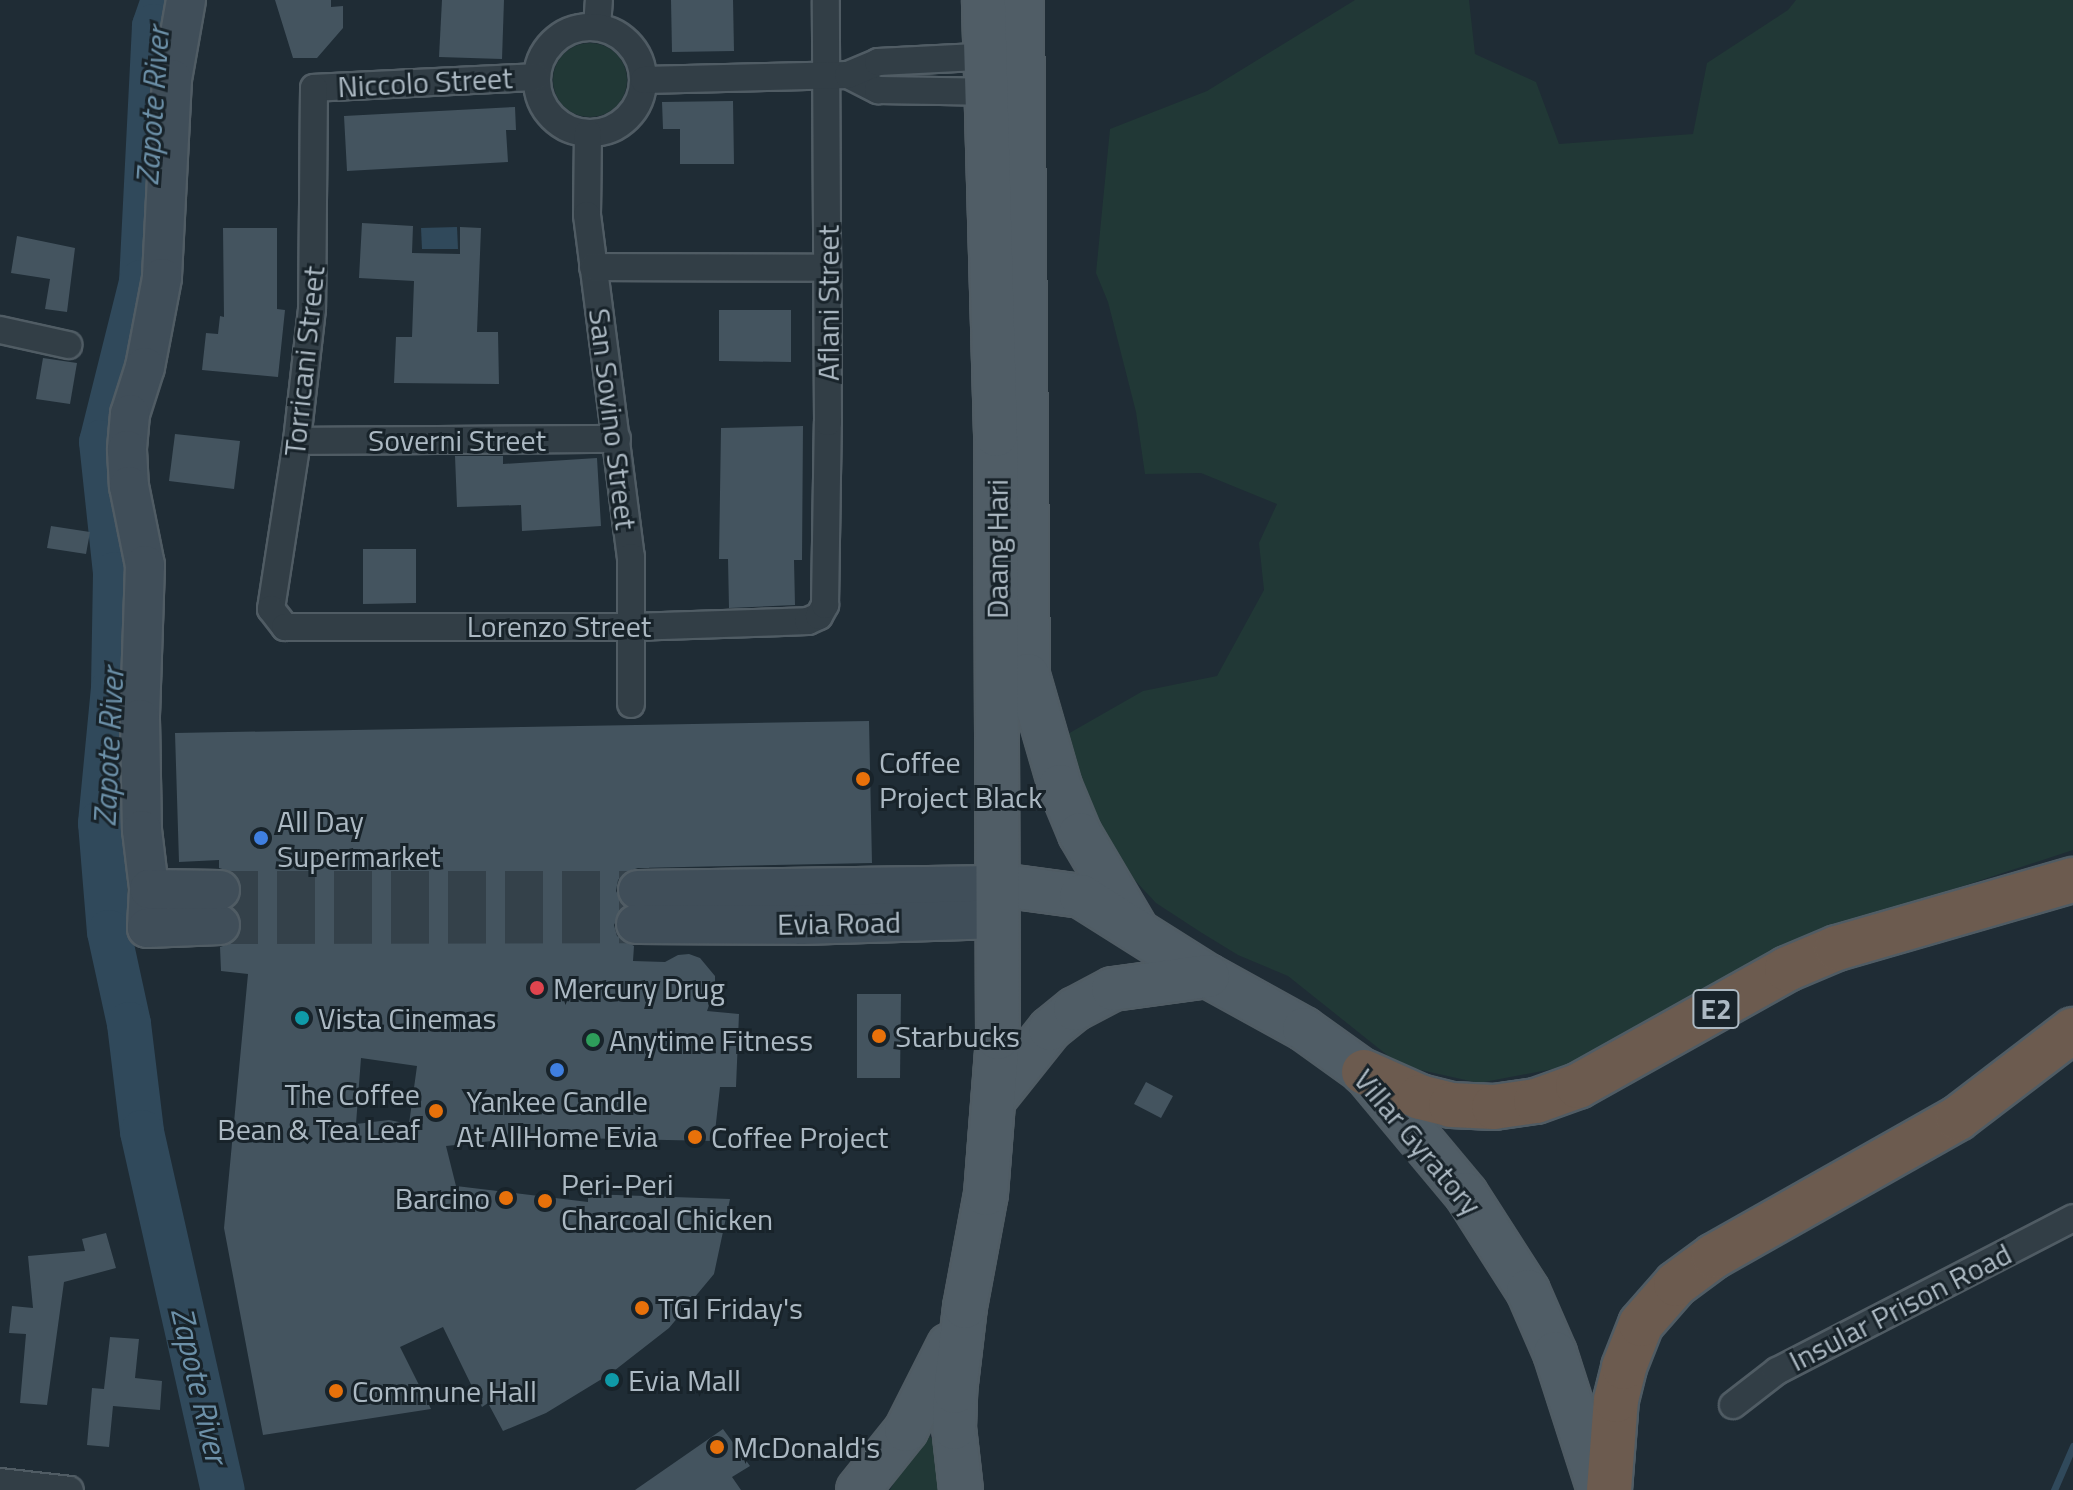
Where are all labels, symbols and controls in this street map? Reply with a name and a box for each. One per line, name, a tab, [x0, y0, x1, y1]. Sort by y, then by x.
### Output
water label: Zapote River	[127, 25, 177, 187]
street label: Niccolo Street	[337, 59, 513, 105]
street label: Aflani Street	[810, 225, 846, 381]
street label: Torricani Street	[276, 264, 332, 458]
street label: San Sovino Street	[582, 306, 644, 532]
street label: Soverni Street	[368, 422, 546, 458]
street label: Daang Hari	[979, 479, 1015, 619]
street label: Lorenzo Street	[467, 608, 651, 644]
water label: Zapote River	[85, 667, 131, 827]
place label: Coffee Project Black	[879, 744, 1043, 814]
marker: Coffee Project Black	[854, 770, 872, 788]
place label: All Day Supermarket	[277, 803, 441, 874]
marker: All Day Supermarket	[252, 829, 270, 847]
street label: Evia Road	[777, 904, 901, 942]
place label: Mercury Drug	[553, 970, 725, 1006]
marker: Mercury Drug	[528, 979, 546, 997]
road number: E2	[1692, 985, 1740, 1033]
place label: Vista Cinemas	[318, 1000, 496, 1036]
marker: Vista Cinemas	[293, 1009, 311, 1027]
place label: Starbucks	[895, 1018, 1020, 1054]
place label: Anytime Fitness	[609, 1022, 813, 1058]
marker: Starbucks	[870, 1027, 888, 1045]
marker: Anytime Fitness	[584, 1031, 602, 1049]
marker: Yankee Candle At AllHome Evia	[548, 1061, 566, 1079]
street label: Villar Gyratory	[1347, 1062, 1489, 1222]
place label: The Coffee Bean & Tea Leaf	[217, 1076, 420, 1146]
place label: Yankee Candle At AllHome Evia	[456, 1083, 658, 1154]
marker: The Coffee Bean & Tea Leaf	[427, 1102, 445, 1120]
place label: Coffee Project	[711, 1119, 888, 1155]
marker: Coffee Project	[686, 1128, 704, 1146]
place label: Peri-Peri Charcoal Chicken	[561, 1166, 773, 1236]
place label: Barcino	[395, 1180, 490, 1216]
marker: Barcino	[497, 1189, 515, 1207]
marker: Peri-Peri Charcoal Chicken	[536, 1192, 554, 1210]
street label: Insular Prison Road	[1783, 1235, 2017, 1379]
place label: TGI Friday's	[658, 1290, 803, 1326]
marker: TGI Friday's	[633, 1299, 651, 1317]
water label: Zapote River	[163, 1303, 237, 1467]
place label: Evia Mall	[628, 1362, 741, 1398]
marker: Evia Mall	[603, 1371, 621, 1389]
place label: Commune Hall	[352, 1373, 537, 1409]
marker: Commune Hall	[327, 1382, 345, 1400]
place label: McDonald's	[733, 1429, 880, 1465]
marker: McDonald's	[708, 1438, 726, 1456]

